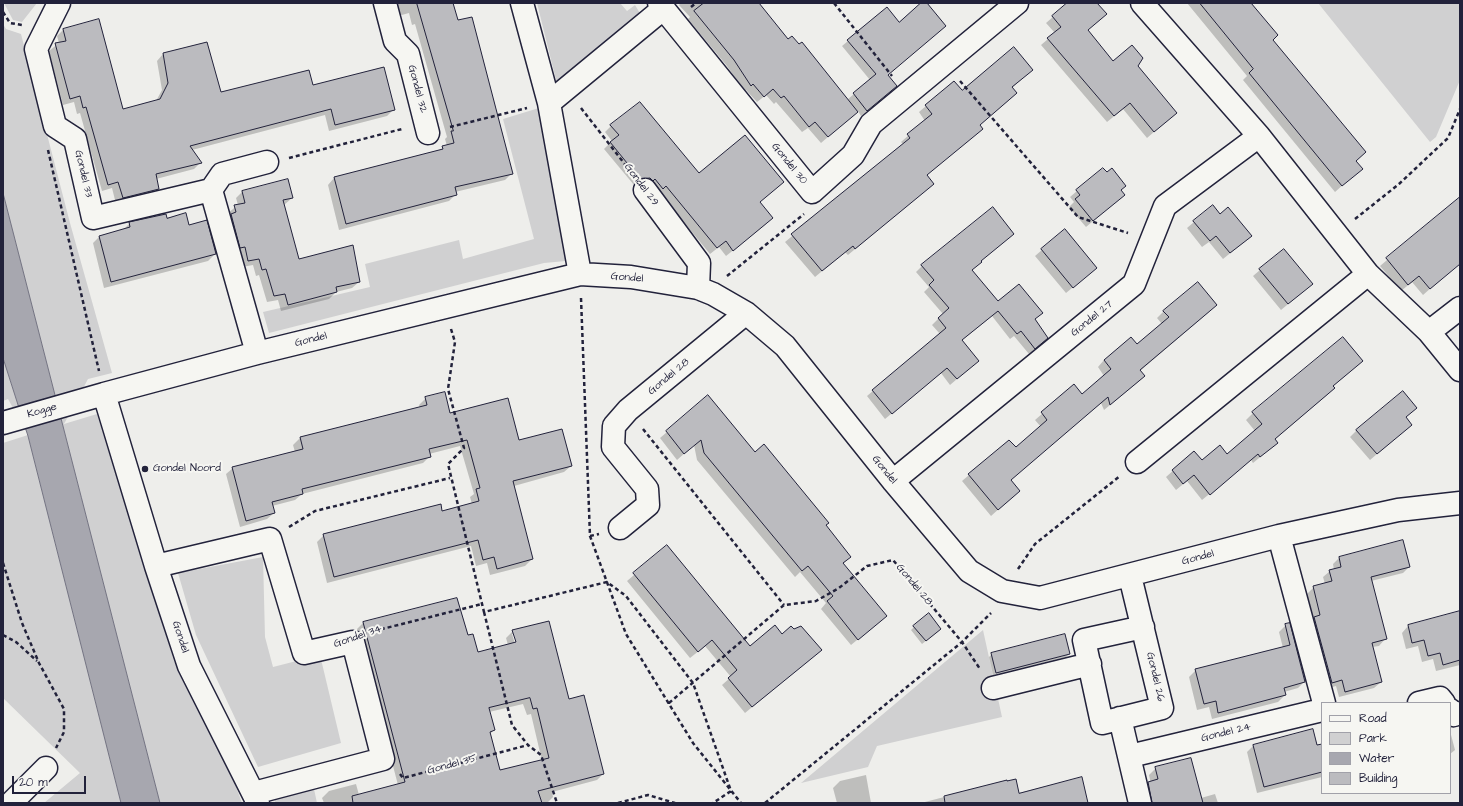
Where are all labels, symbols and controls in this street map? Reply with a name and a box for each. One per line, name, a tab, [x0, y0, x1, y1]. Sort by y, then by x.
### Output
street label: Gondel 32	[404, 64, 430, 114]
street label: Gondel 30	[768, 141, 810, 187]
street label: Gondel 33	[71, 149, 95, 199]
street label: Gondel 29	[621, 161, 661, 209]
street label: Gondel	[610, 270, 644, 286]
street label: Gondel 27	[1068, 298, 1116, 340]
street label: Gondel	[294, 330, 328, 350]
street label: Gondel 28	[645, 356, 693, 398]
street label: Kogge	[26, 401, 58, 421]
street label: Gondel	[869, 453, 899, 487]
place label: Gondel Noord	[153, 462, 221, 476]
marker: Gondel Noord	[140, 464, 150, 474]
street label: Gondel	[1181, 547, 1215, 569]
street label: Gondel 28	[893, 561, 935, 609]
street label: Gondel	[169, 619, 191, 655]
street label: Gondel 34	[332, 623, 384, 651]
street label: Gondel 26	[1143, 651, 1167, 703]
legend	[1321, 702, 1451, 794]
text: Road	[1359, 710, 1387, 727]
street label: Gondel 24	[1200, 720, 1252, 746]
text: Park	[1359, 730, 1387, 747]
text: Water	[1359, 750, 1394, 767]
street label: Gondel 35	[426, 752, 478, 778]
scale bar	[14, 768, 88, 794]
text: Building	[1359, 770, 1397, 787]
text: 20 m	[19, 774, 48, 791]

